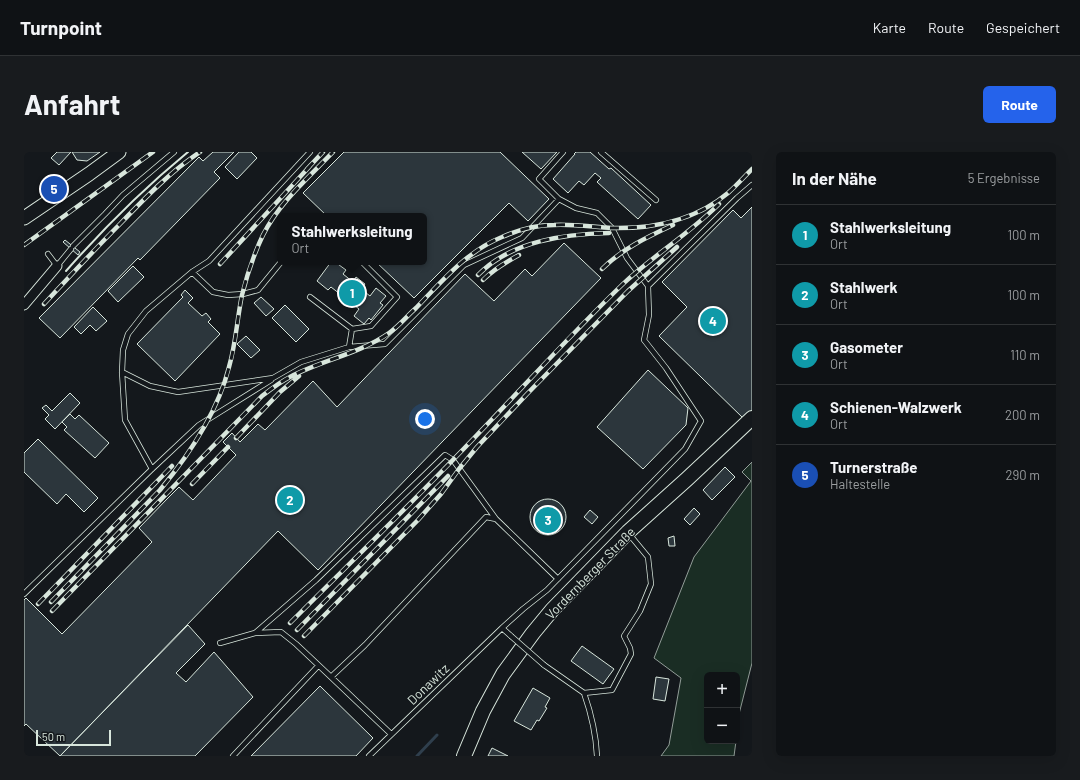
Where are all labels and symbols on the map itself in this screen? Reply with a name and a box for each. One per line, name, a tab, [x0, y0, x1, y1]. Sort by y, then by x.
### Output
pin: 5	[41, 174, 67, 204]
pin: 1	[339, 278, 365, 308]
pin: 4	[700, 306, 726, 336]
your location	[415, 409, 435, 429]
pin: 2	[277, 485, 303, 515]
pin: 3	[535, 505, 561, 535]
street label: Vordernberger Straße	[542, 523, 638, 622]
street label: Donawitz	[404, 660, 452, 708]
scale bar	[36, 728, 111, 747]

